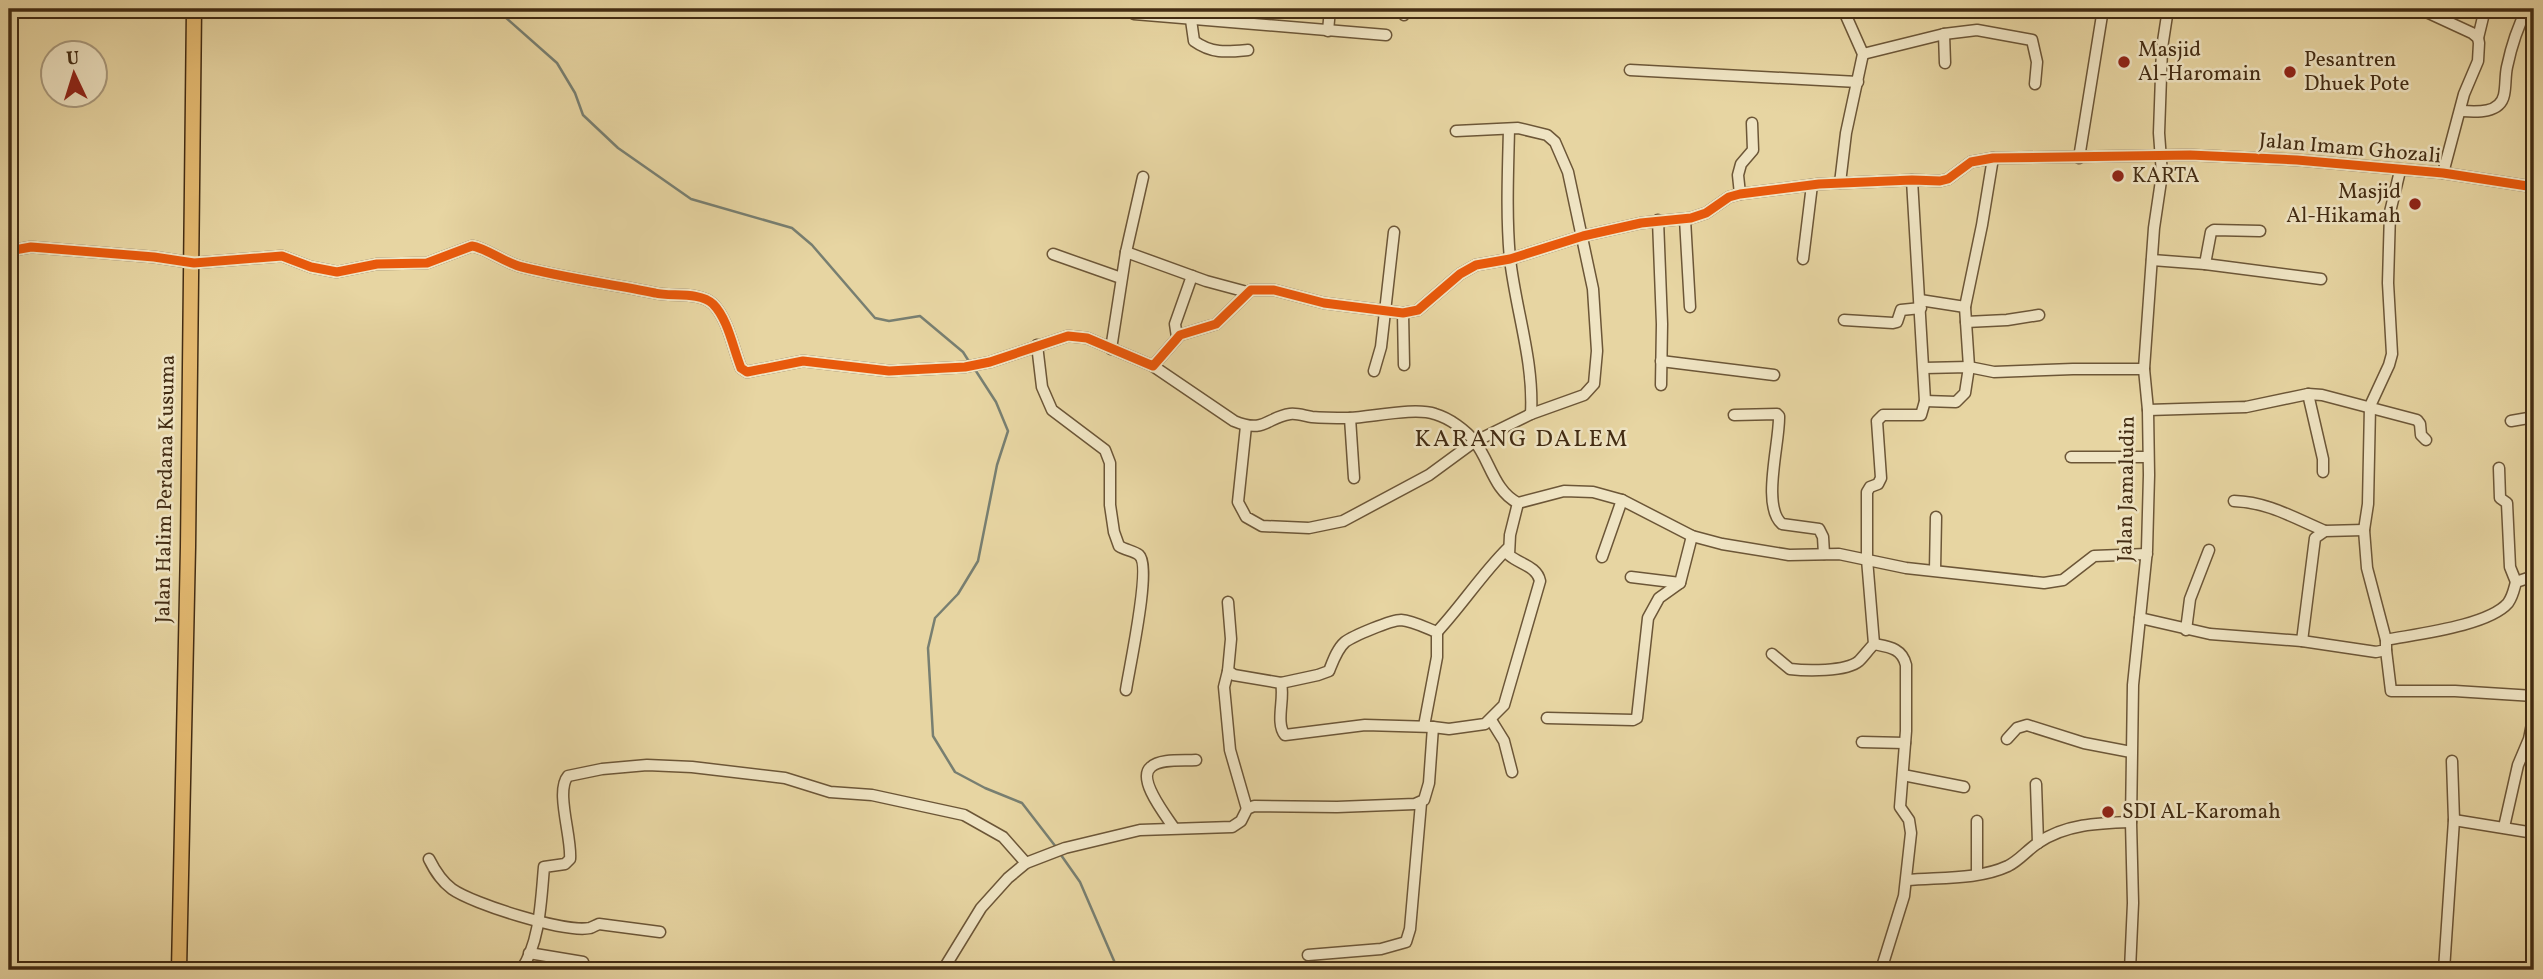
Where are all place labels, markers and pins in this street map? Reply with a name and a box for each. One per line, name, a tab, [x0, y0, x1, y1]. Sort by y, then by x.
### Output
place label: Masjid Al-Haromain	[2138, 36, 2261, 89]
place label: Pesantren Dhuek Pote	[2304, 46, 2409, 99]
marker: Masjid Al-Haromain	[2116, 54, 2132, 70]
marker: Pesantren Dhuek Pote	[2282, 64, 2298, 80]
place label: KARTA	[2132, 162, 2200, 191]
marker: KARTA	[2110, 168, 2126, 184]
place label: Masjid Al-Hikamah	[2286, 178, 2401, 231]
marker: Masjid Al-Hikamah	[2407, 196, 2423, 212]
place label: SDI AL-Karomah	[2122, 798, 2281, 827]
marker: SDI AL-Karomah	[2100, 804, 2116, 820]

